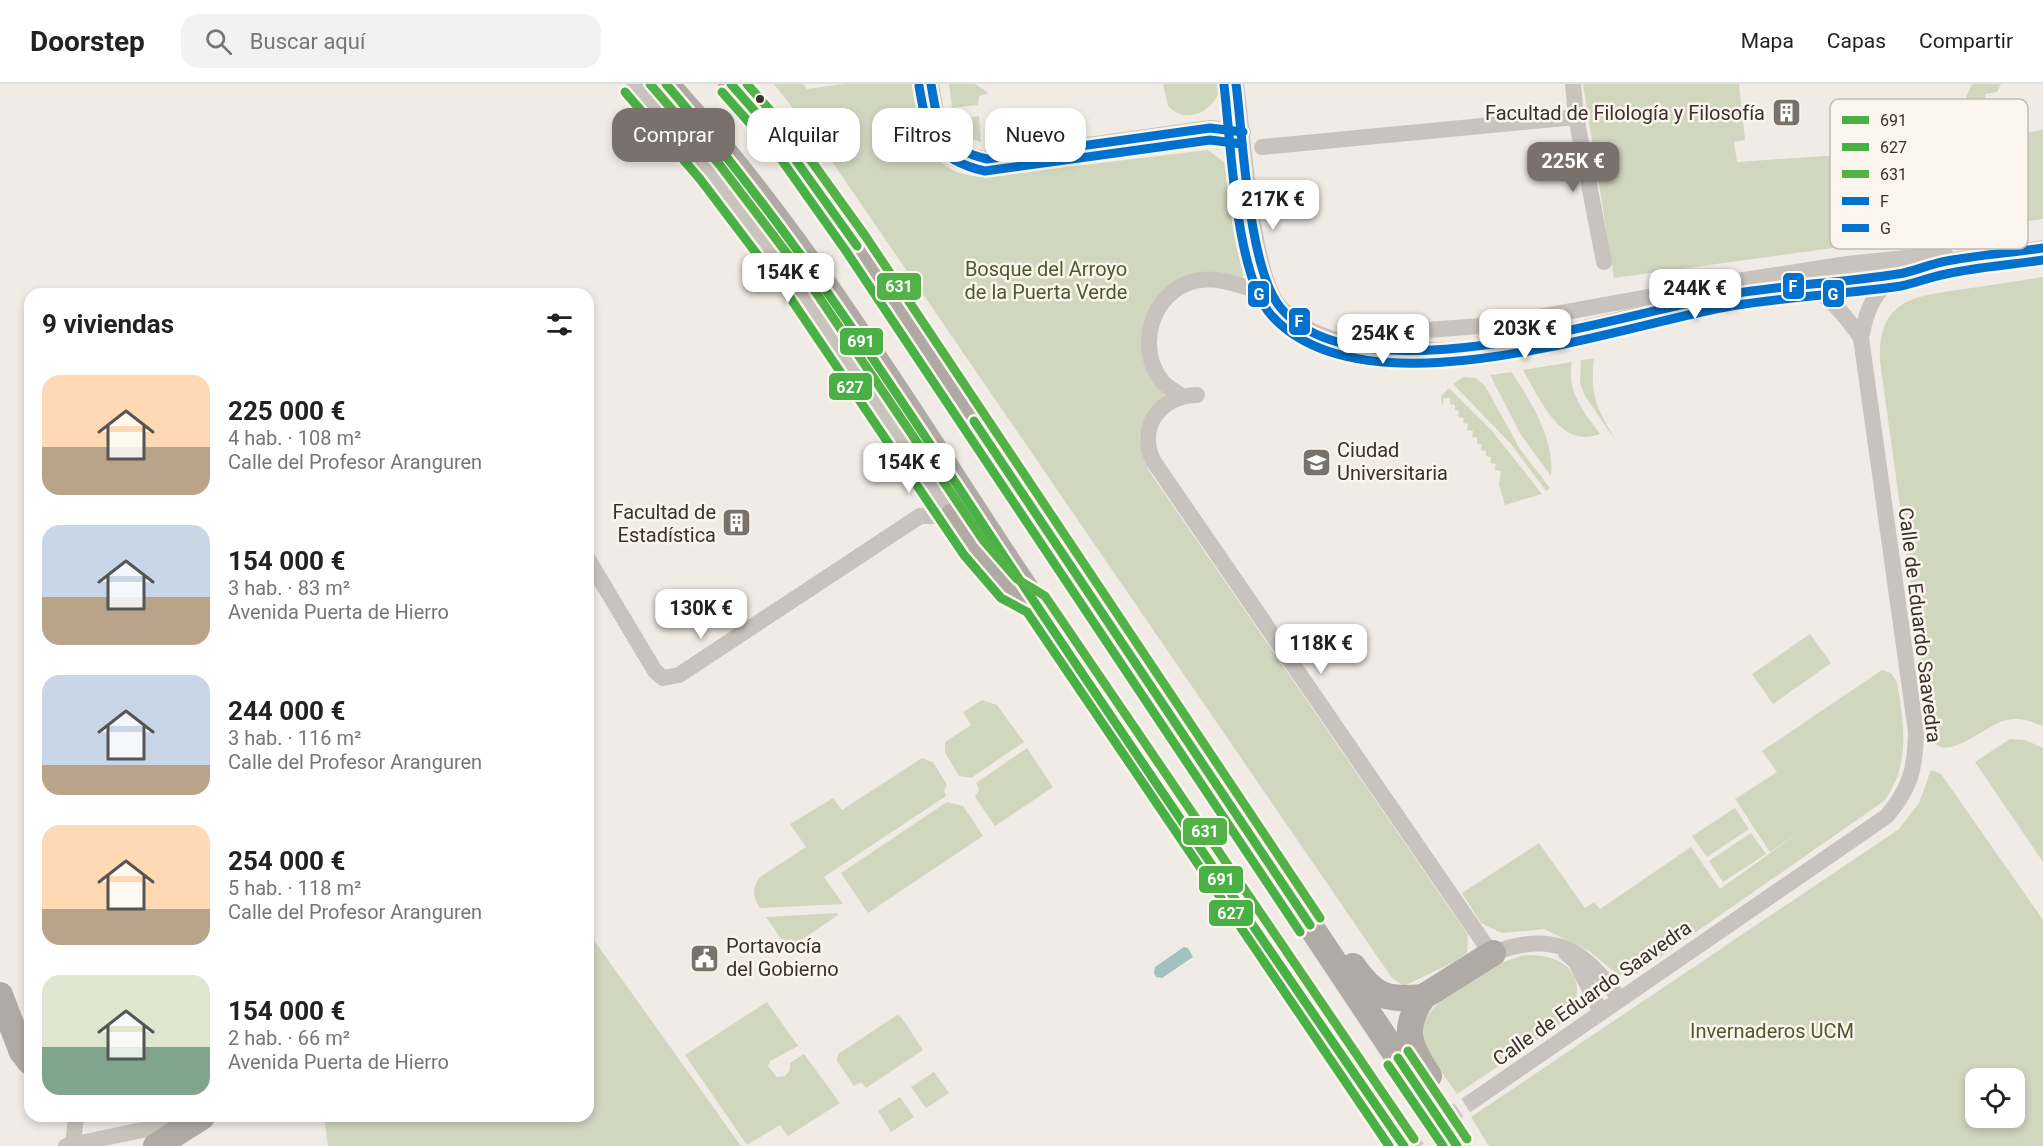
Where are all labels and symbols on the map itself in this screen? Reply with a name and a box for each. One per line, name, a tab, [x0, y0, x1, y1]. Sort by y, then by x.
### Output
unlabelled marker	[754, 93, 766, 105]
building icon: Facultad de Filología y Filosofía	[1770, 97, 1802, 129]
legend	[1830, 99, 2028, 249]
place label: Facultad de Filología y Filosofía	[1485, 101, 1765, 125]
text: 691	[1880, 111, 1907, 130]
text: 627	[1880, 138, 1907, 157]
pin: 225K €	[1524, 142, 1622, 193]
text: 631	[1880, 165, 1907, 184]
pin: 217K €	[1224, 180, 1322, 231]
text: F	[1880, 192, 1889, 211]
text: G	[1880, 219, 1891, 238]
pin: 154K €	[739, 253, 837, 304]
park label: Bosque del Arroyo de la Puerta Verde	[965, 257, 1127, 304]
pin: 244K €	[1646, 269, 1744, 320]
line badge: 631	[876, 272, 922, 301]
line badge: F	[1782, 272, 1805, 300]
text: 631	[885, 277, 913, 296]
text: F	[1789, 277, 1798, 296]
line badge: G	[1822, 279, 1845, 308]
line badge: G	[1247, 280, 1270, 308]
text: G	[1254, 285, 1265, 304]
text: G	[1828, 285, 1839, 304]
line badge: F	[1288, 307, 1311, 336]
pin: 203K €	[1476, 309, 1574, 360]
text: F	[1295, 312, 1304, 331]
pin: 254K €	[1334, 314, 1432, 365]
line badge: 691	[839, 327, 884, 356]
text: 691	[847, 332, 875, 351]
line badge: 627	[828, 372, 873, 401]
text: 627	[836, 378, 864, 397]
place label: Ciudad Universitaria	[1337, 438, 1448, 485]
pin: 154K €	[860, 443, 958, 494]
school or university icon: Ciudad Universitaria	[1300, 446, 1332, 478]
place label: Facultad de Estadística	[612, 500, 716, 547]
street label: Calle de Eduardo Saavedra	[1894, 506, 1946, 744]
building icon: Facultad de Estadística	[721, 507, 753, 539]
pin: 130K €	[652, 589, 750, 640]
pin: 118K €	[1272, 624, 1370, 675]
line badge: 631	[1182, 817, 1228, 846]
text: 631	[1191, 822, 1219, 841]
line badge: 691	[1198, 865, 1244, 894]
text: 691	[1207, 870, 1235, 889]
line badge: 627	[1208, 899, 1254, 927]
text: 627	[1217, 904, 1245, 923]
street label: Calle de Eduardo Saavedra	[1488, 915, 1696, 1071]
place label: Portavocía del Gobierno	[726, 934, 839, 981]
public building icon: Portavocía del Gobierno	[689, 942, 721, 974]
park label: Invernaderos UCM	[1690, 1019, 1854, 1043]

